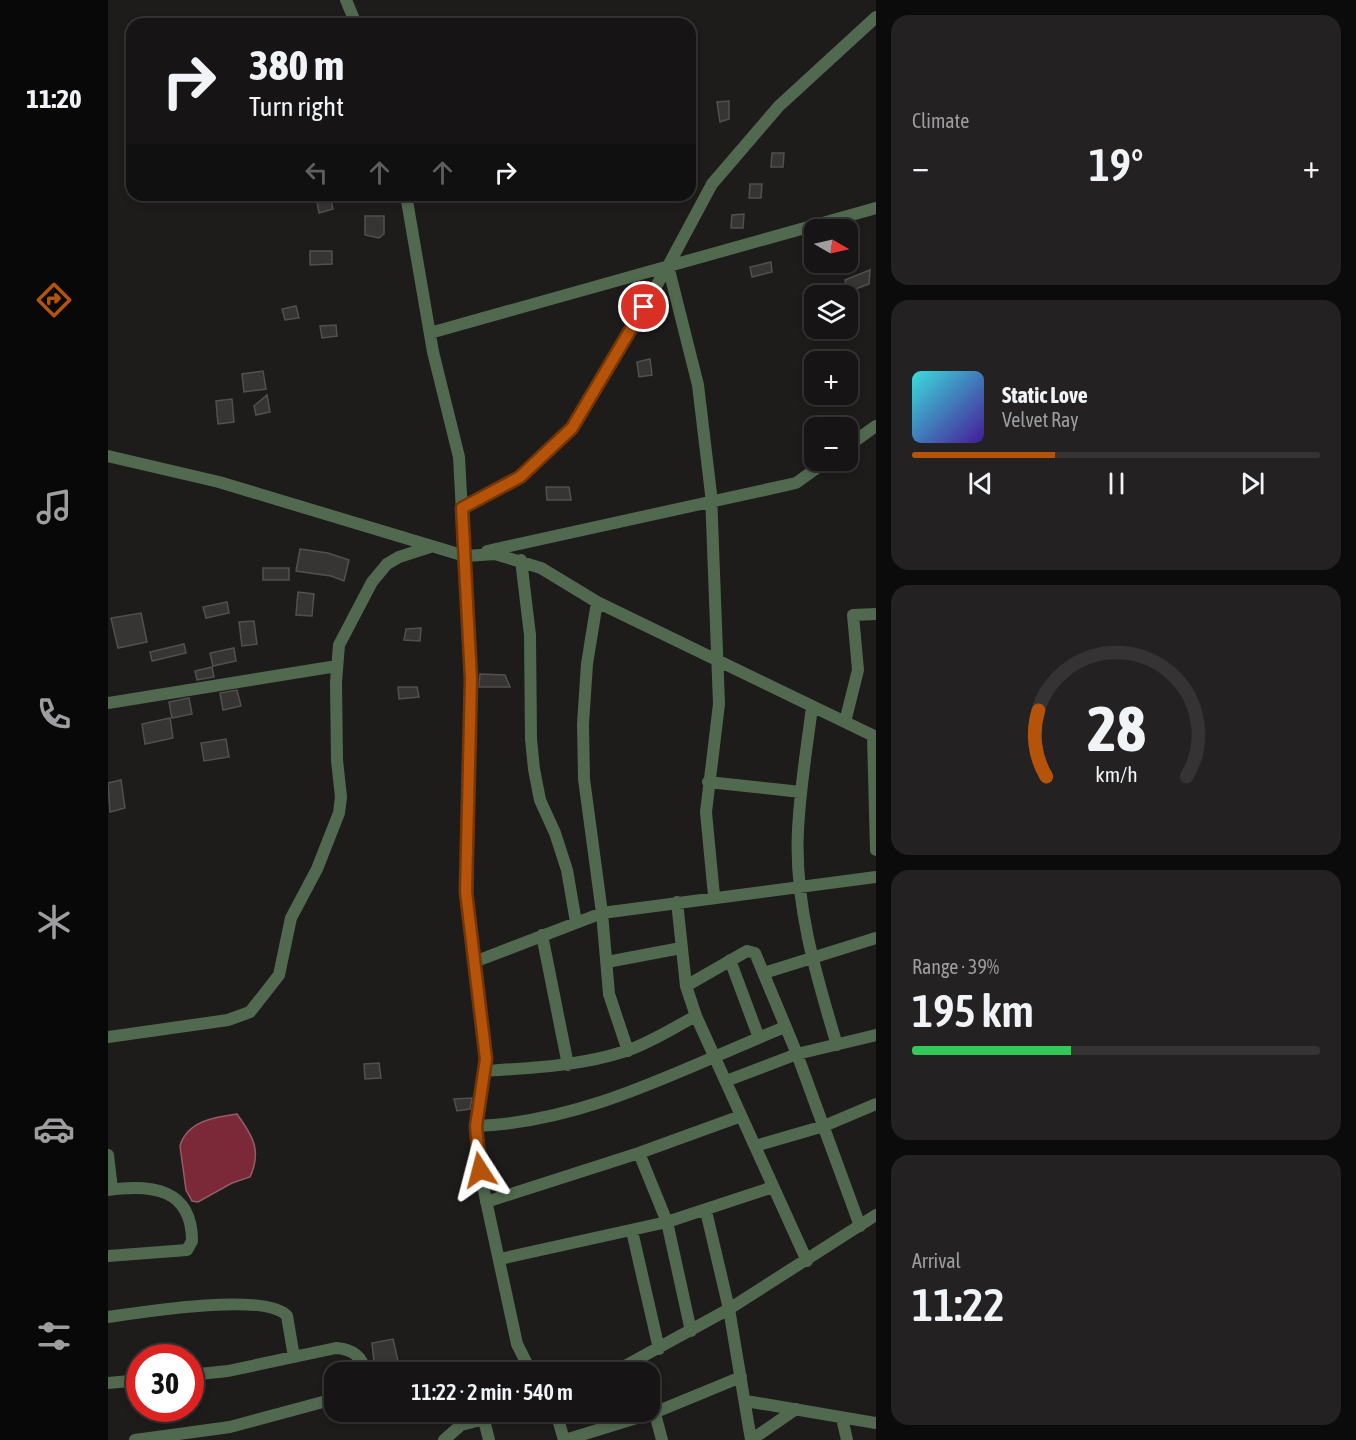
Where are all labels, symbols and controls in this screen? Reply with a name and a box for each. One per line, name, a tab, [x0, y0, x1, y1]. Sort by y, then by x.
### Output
text: 380 m	[249, 41, 344, 89]
icon: right	[150, 42, 228, 120]
text: 11:20	[26, 83, 82, 114]
text: Turn right	[249, 91, 344, 122]
text: Climate	[912, 109, 969, 132]
text: 19°	[1089, 139, 1143, 191]
text: −	[912, 147, 929, 185]
text: +	[1303, 147, 1320, 185]
icon: left	[300, 156, 333, 189]
icon: ahead	[363, 156, 396, 189]
icon: ahead	[426, 156, 459, 189]
icon: right	[489, 156, 522, 189]
north arrow	[804, 219, 858, 273]
map controls	[804, 219, 858, 471]
icon: directions	[33, 279, 75, 321]
pin	[618, 281, 669, 332]
button: layers	[804, 285, 858, 339]
icon: arrive	[627, 290, 660, 323]
button: +	[804, 351, 858, 405]
text: Static Love	[1002, 382, 1088, 408]
text: Velvet Ray	[1002, 408, 1079, 431]
button: −	[804, 417, 858, 471]
icon: previous	[964, 467, 997, 500]
icon: pause	[1100, 467, 1133, 500]
icon: next	[1236, 467, 1269, 500]
icon: music	[33, 486, 75, 528]
icon: phone	[33, 693, 75, 735]
text: 28	[1087, 693, 1145, 764]
text: km/h	[1095, 762, 1137, 787]
icon: climate	[33, 901, 75, 943]
text: Range · 39%	[912, 955, 999, 978]
text: 195 km	[912, 985, 1034, 1037]
icon: car	[33, 1108, 75, 1150]
position arrow	[448, 1138, 512, 1202]
text: Arrival	[912, 1249, 961, 1272]
text: 11:22	[912, 1279, 1005, 1331]
icon: filters	[33, 1315, 75, 1357]
speed limit sign: 30	[126, 1344, 204, 1422]
text: 11:22 · 2 min · 540 m	[411, 1379, 573, 1405]

